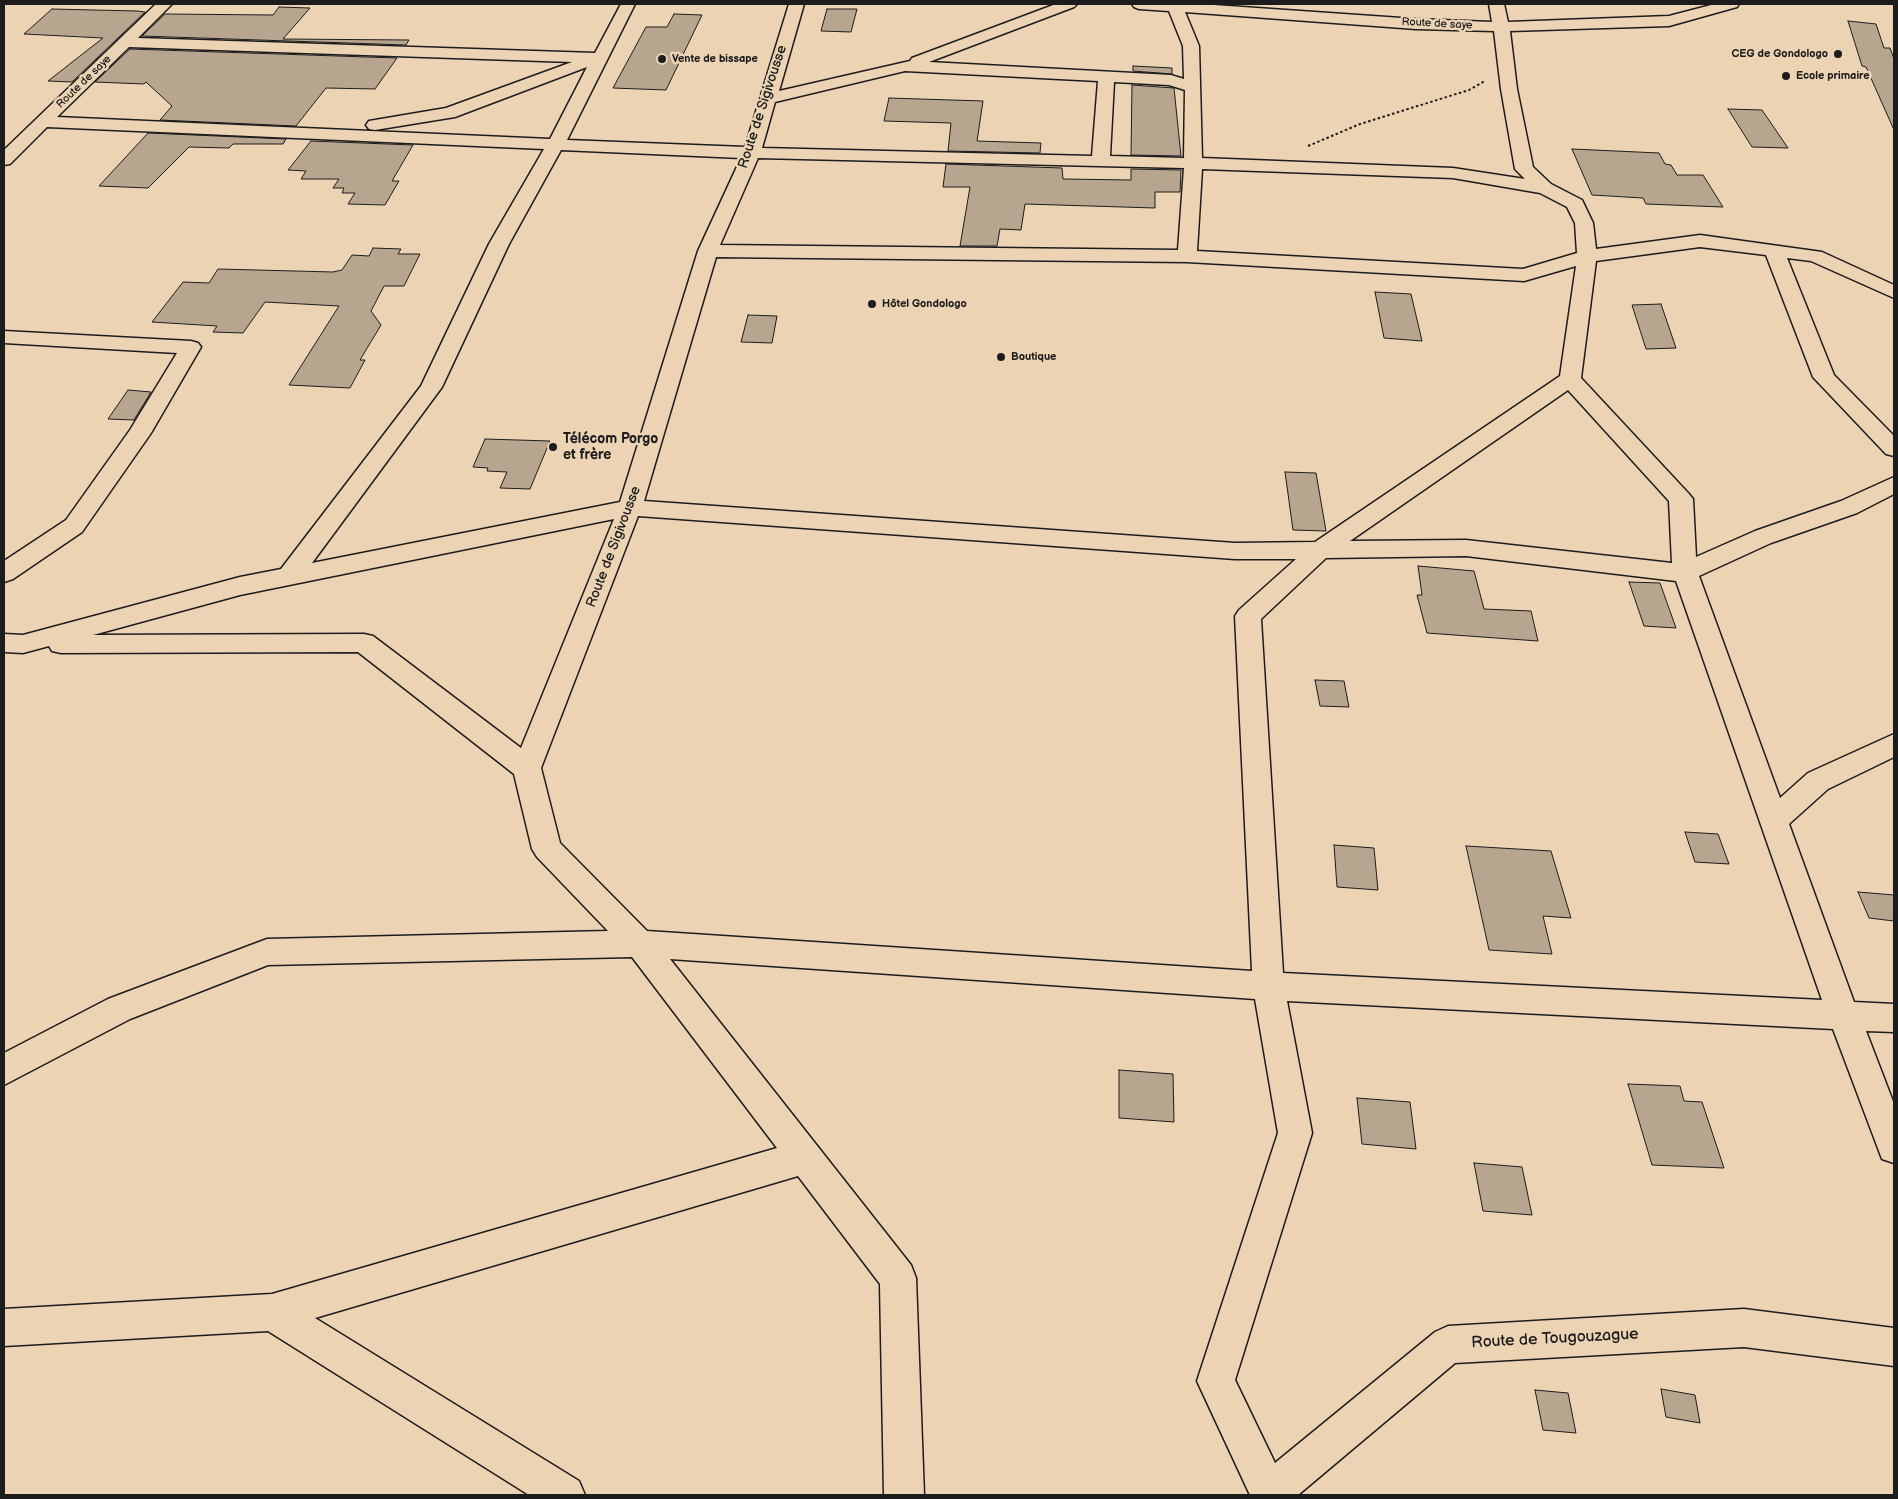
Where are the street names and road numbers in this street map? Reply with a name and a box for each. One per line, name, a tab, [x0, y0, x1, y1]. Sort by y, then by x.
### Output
street label: Route de saye	[1401, 16, 1473, 32]
street label: Route de Sigivousse	[735, 43, 791, 171]
street label: Route de saye	[54, 53, 114, 111]
street label: Route de Sigivousse	[583, 484, 645, 610]
street label: Route de Tougouzague	[1471, 1325, 1639, 1353]

